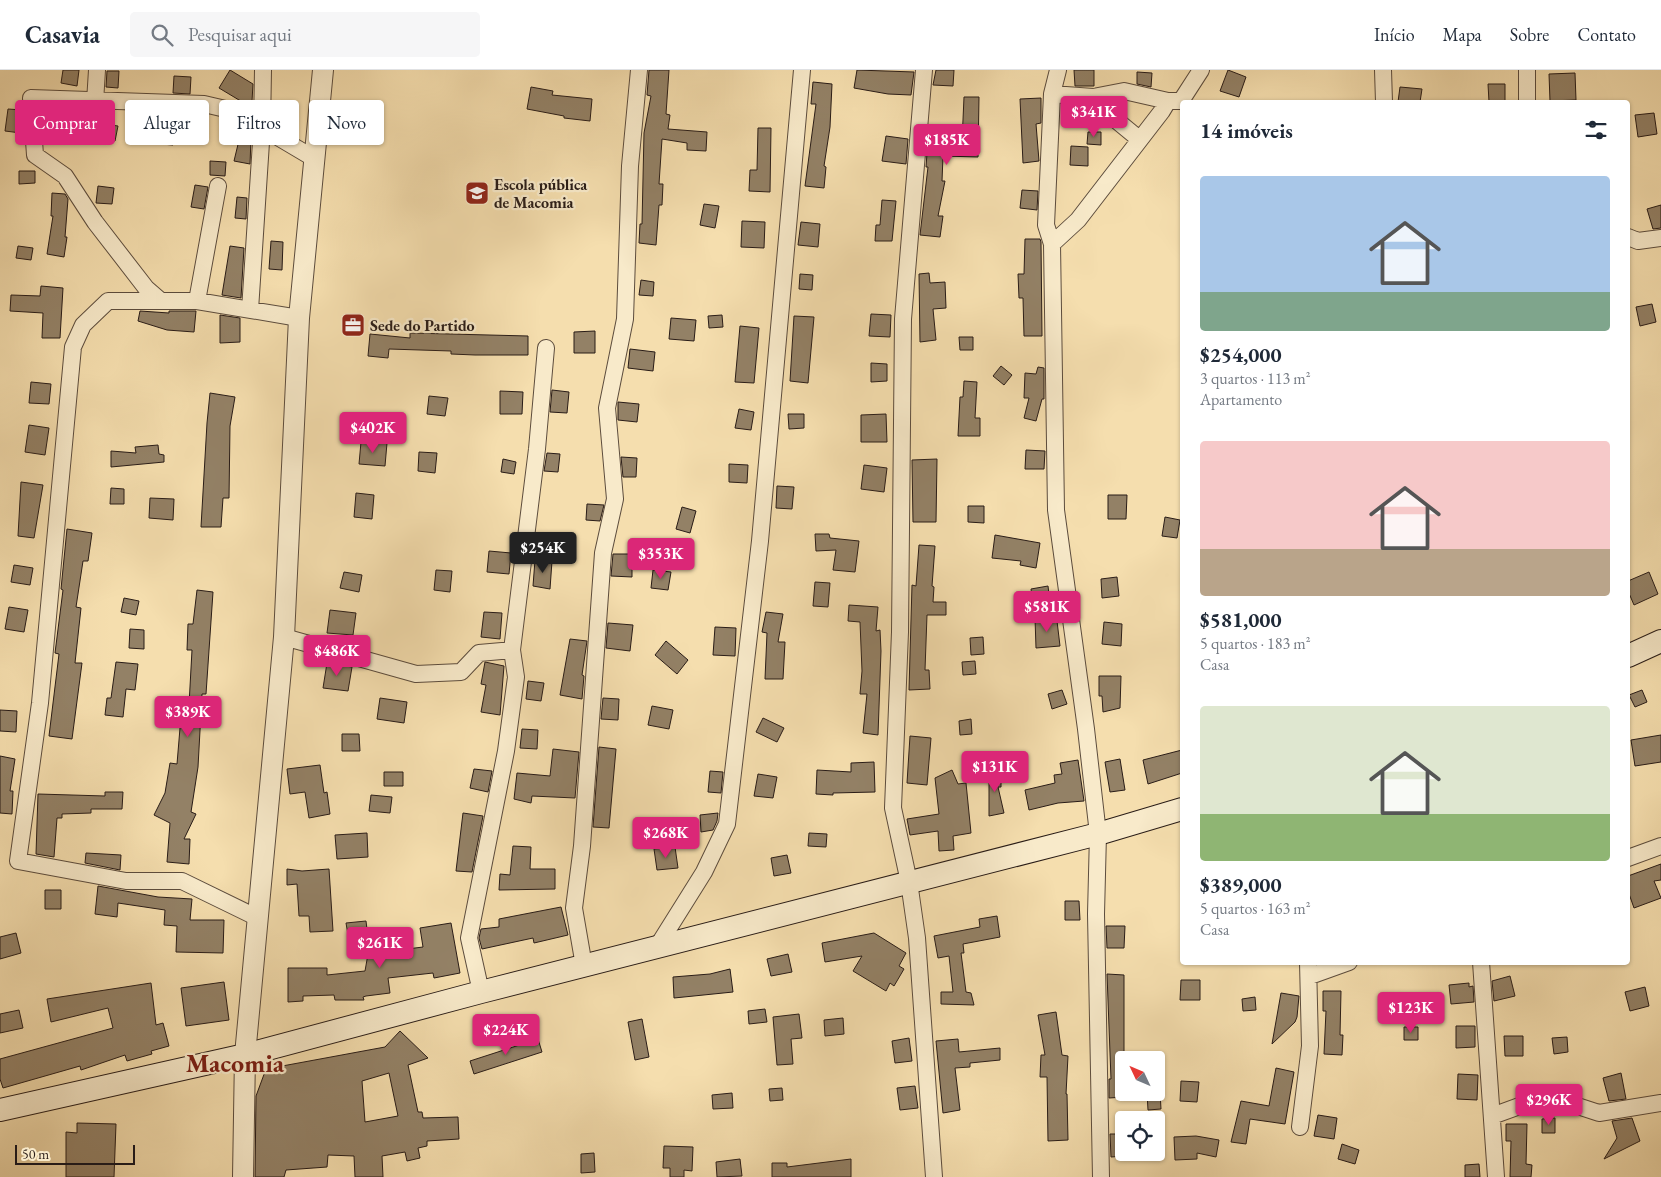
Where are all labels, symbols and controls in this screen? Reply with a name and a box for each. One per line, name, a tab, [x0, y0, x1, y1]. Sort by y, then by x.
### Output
search box	[130, 12, 480, 57]
text: Casavia	[25, 19, 100, 50]
icon: search	[148, 21, 176, 49]
text: Pesquisar aqui	[188, 22, 292, 47]
text: Início	[1374, 23, 1415, 46]
text: Mapa	[1443, 23, 1482, 46]
text: Sobre	[1510, 23, 1549, 46]
text: Contato	[1577, 23, 1636, 46]
pin: $341K	[1059, 96, 1129, 138]
chip: Comprar	[15, 100, 115, 145]
chip: Alugar	[125, 100, 209, 145]
chip: Filtros	[219, 100, 299, 145]
chip: Novo	[309, 100, 384, 145]
text: $341K	[1072, 101, 1116, 122]
icon: filters	[1582, 116, 1610, 144]
text: 14 imóveis	[1200, 117, 1293, 144]
pin: $185K	[912, 124, 982, 166]
text: $185K	[925, 129, 969, 150]
place label: Escola pública de Macomia	[494, 174, 588, 213]
school or university icon: Escola pública de Macomia	[464, 180, 490, 206]
icon: home	[1360, 208, 1450, 298]
office icon: Sede do Partido	[340, 312, 366, 338]
place label: Sede do Partido	[370, 315, 475, 336]
text: $254,000	[1200, 341, 1282, 368]
text: 3 quartos · 113 m²	[1200, 368, 1311, 389]
text: Apartamento	[1200, 389, 1282, 410]
pin: $402K	[338, 412, 408, 454]
text: $402K	[351, 417, 395, 438]
icon: home	[1360, 473, 1450, 563]
pin: $254K	[508, 532, 578, 574]
text: $254K	[521, 537, 565, 558]
pin: $353K	[626, 538, 696, 580]
text: $353K	[639, 543, 683, 564]
pin: $581K	[1012, 590, 1082, 633]
text: $581K	[1025, 596, 1069, 617]
text: $581,000	[1200, 606, 1282, 633]
text: 5 quartos · 183 m²	[1200, 633, 1311, 654]
pin: $486K	[302, 634, 372, 677]
text: $486K	[315, 640, 359, 661]
text: Casa	[1200, 654, 1229, 675]
pin: $389K	[153, 696, 223, 738]
text: $389K	[166, 701, 210, 722]
icon: home	[1360, 738, 1450, 828]
pin: $131K	[960, 750, 1030, 793]
text: $131K	[973, 756, 1017, 777]
pin: $268K	[631, 816, 701, 859]
text: $268K	[644, 822, 688, 843]
text: $389,000	[1200, 871, 1282, 898]
text: 5 quartos · 163 m²	[1200, 898, 1311, 919]
text: Casa	[1200, 919, 1229, 940]
pin: $261K	[345, 926, 415, 969]
text: $261K	[358, 932, 402, 953]
pin: $123K	[1376, 992, 1446, 1034]
text: $123K	[1389, 997, 1433, 1018]
pin: $224K	[471, 1014, 541, 1056]
text: $224K	[484, 1019, 528, 1040]
district label: Macomia	[186, 1046, 285, 1080]
north arrow	[1115, 1051, 1165, 1101]
map controls	[1115, 1051, 1165, 1161]
pin: $296K	[1514, 1084, 1584, 1126]
text: $296K	[1527, 1089, 1571, 1110]
button: locate	[1115, 1111, 1165, 1161]
scale bar	[15, 1142, 135, 1165]
text: 50 m	[22, 1145, 49, 1163]

